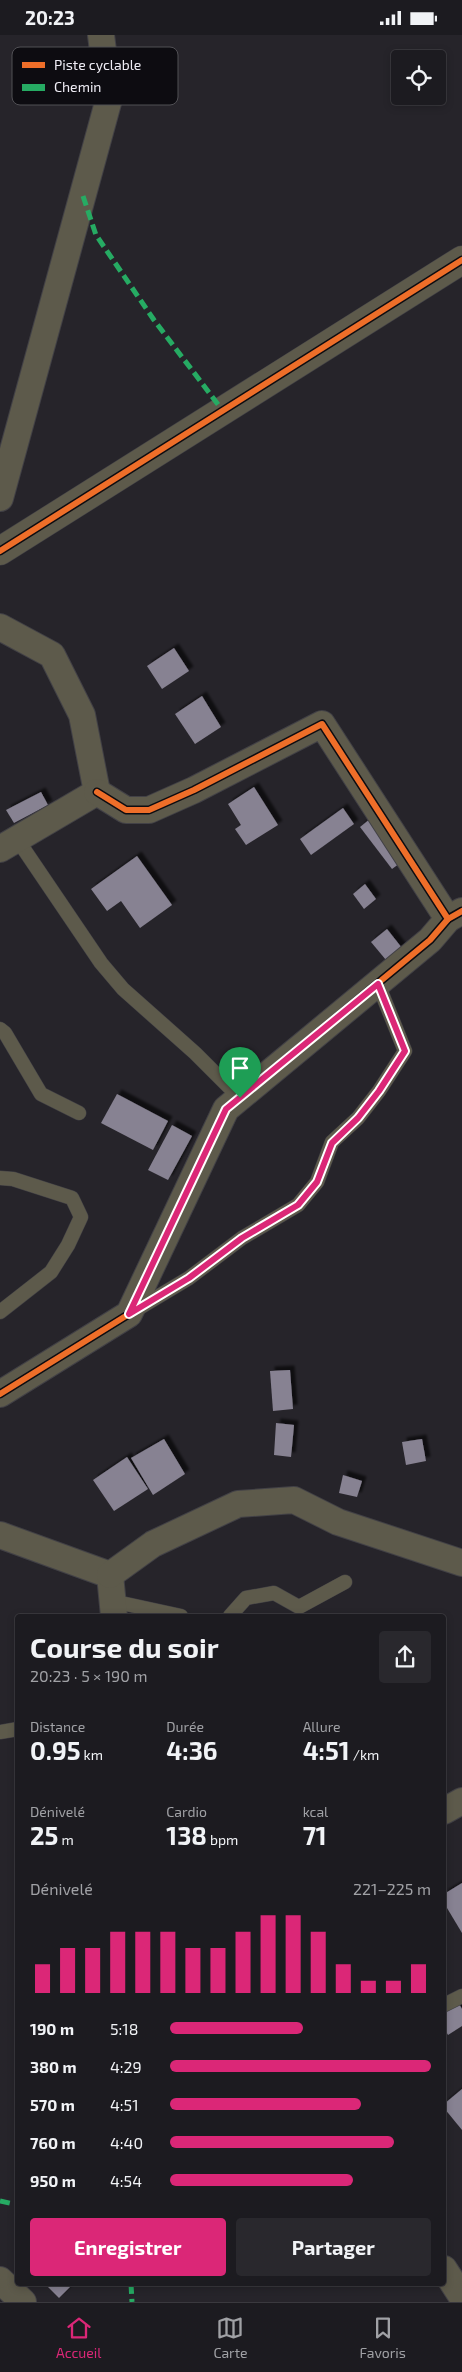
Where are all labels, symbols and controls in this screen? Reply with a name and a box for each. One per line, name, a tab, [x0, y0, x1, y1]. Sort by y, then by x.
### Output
text: 20:23	[25, 6, 75, 29]
legend	[12, 47, 178, 105]
map controls	[391, 50, 446, 105]
button: locate	[391, 50, 446, 105]
text: Piste cyclable	[54, 56, 141, 73]
text: Chemin	[54, 78, 102, 95]
pin	[219, 1047, 261, 1098]
icon: arrive	[226, 1054, 254, 1082]
text: Course du soir	[30, 1630, 219, 1664]
button: share	[379, 1631, 431, 1683]
text: 20:23 · 5 × 190 m	[30, 1666, 147, 1685]
text: Distance	[30, 1718, 85, 1735]
text: Durée	[166, 1718, 204, 1735]
text: Allure	[303, 1718, 341, 1735]
text: 0.95	[30, 1735, 80, 1765]
text: 4:36	[166, 1735, 218, 1765]
text: 4:51	[303, 1735, 350, 1765]
text: km	[80, 1746, 103, 1763]
text: /km	[350, 1746, 379, 1763]
text: Dénivelé	[30, 1803, 85, 1820]
text: Cardio	[166, 1803, 207, 1820]
text: kcal	[303, 1803, 328, 1820]
text: 25	[30, 1820, 58, 1850]
text: 138	[166, 1820, 207, 1850]
text: 71	[303, 1820, 327, 1850]
text: m	[58, 1831, 74, 1848]
text: bpm	[207, 1831, 238, 1848]
text: Dénivelé	[30, 1879, 93, 1898]
text: 221–225 m	[353, 1879, 431, 1898]
text: 190 m	[30, 2019, 74, 2038]
text: 5:18	[110, 2019, 138, 2038]
text: 380 m	[30, 2057, 77, 2076]
text: 4:29	[110, 2057, 142, 2076]
text: 570 m	[30, 2095, 75, 2114]
text: 4:51	[110, 2095, 139, 2114]
text: 760 m	[30, 2133, 76, 2152]
text: 4:40	[110, 2133, 143, 2152]
text: 950 m	[30, 2171, 76, 2190]
text: 4:54	[110, 2171, 142, 2190]
button: Enregistrer	[30, 2218, 226, 2276]
button: Partager	[236, 2218, 431, 2276]
tab: Accueil	[56, 2314, 101, 2361]
tab: Carte	[213, 2314, 248, 2361]
tab: Favoris	[360, 2314, 406, 2361]

